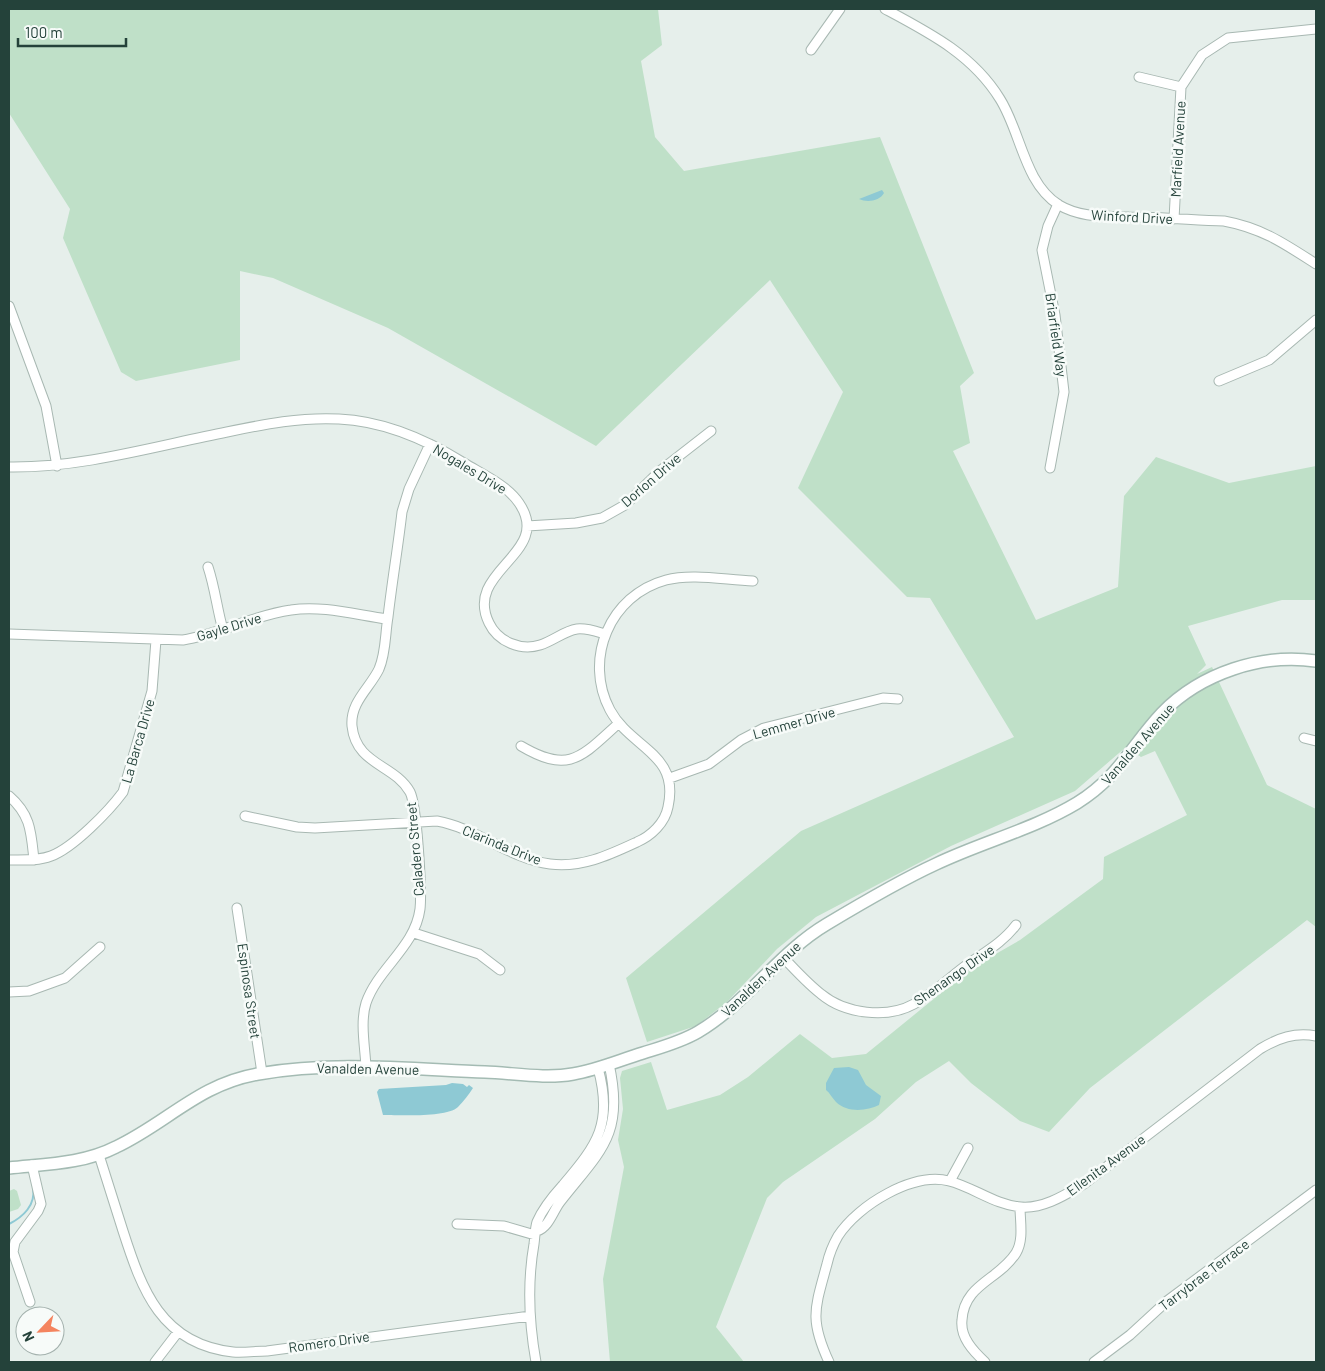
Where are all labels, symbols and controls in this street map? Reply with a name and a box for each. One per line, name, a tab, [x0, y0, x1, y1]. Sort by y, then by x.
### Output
scale bar	[18, 15, 125, 47]
text: 100 m	[25, 23, 63, 41]
street label: Marfield Avenue	[1166, 100, 1189, 198]
street label: Winford Drive	[1091, 206, 1173, 227]
street label: Briarfield Way	[1042, 292, 1071, 379]
street label: Nogales Drive	[430, 440, 510, 497]
street label: Dorlon Drive	[617, 449, 684, 510]
street label: Gayle Drive	[194, 609, 263, 644]
street label: La Barca Drive	[117, 697, 158, 785]
street label: Vanalden Avenue	[1098, 699, 1178, 788]
street label: Lemmer Drive	[751, 703, 837, 742]
street label: Caladero Street	[402, 801, 427, 897]
street label: Clarinda Drive	[460, 821, 544, 868]
street label: Vanalden Avenue	[717, 937, 804, 1020]
street label: Shenango Drive	[910, 941, 997, 1009]
street label: Espinosa Street	[234, 942, 265, 1040]
street label: Vanalden Avenue	[317, 1059, 419, 1078]
street label: Ellenita Avenue	[1063, 1130, 1148, 1199]
street label: Tarrybrae Terrace	[1155, 1235, 1252, 1314]
north arrow	[15, 1306, 65, 1356]
street label: Romero Drive	[287, 1327, 371, 1356]
text: N	[18, 1329, 37, 1345]

